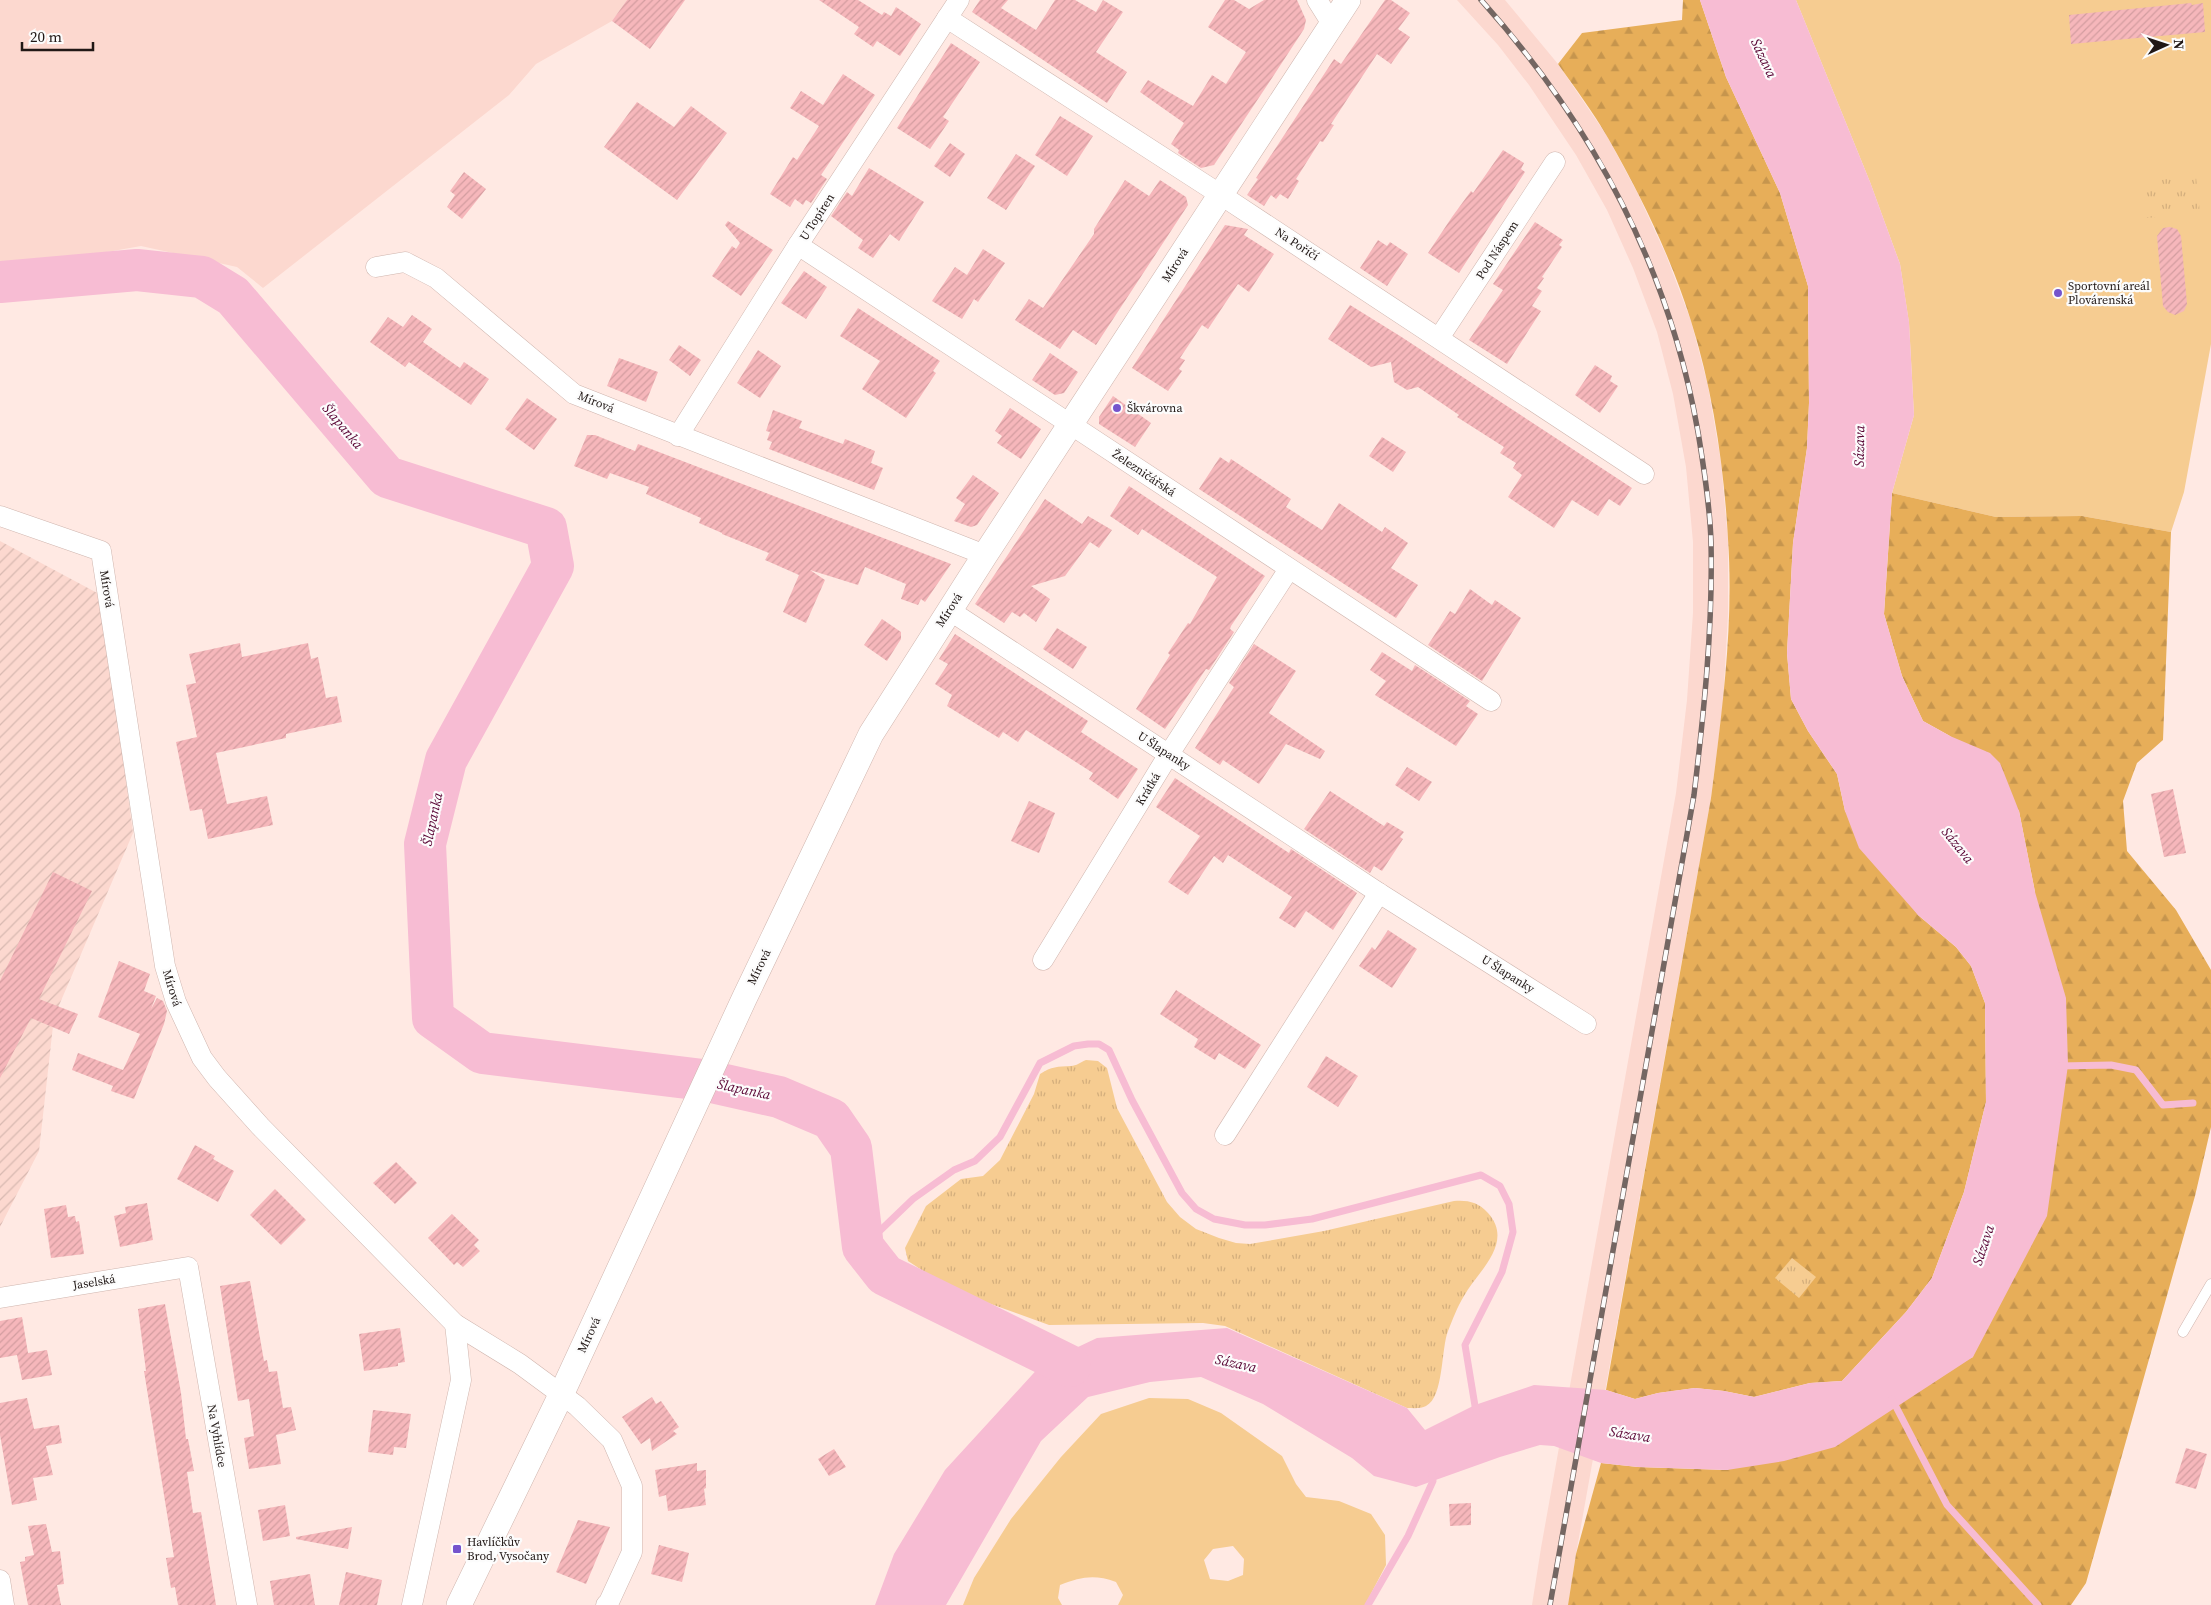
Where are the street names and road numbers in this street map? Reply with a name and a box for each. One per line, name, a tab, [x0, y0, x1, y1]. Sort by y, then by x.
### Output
street label: U Topíren	[796, 190, 838, 244]
street label: Pod Náspem	[1472, 217, 1522, 282]
street label: Na Poříčí	[1272, 224, 1322, 264]
street label: Mírová	[1158, 244, 1193, 285]
street label: Mírová	[575, 387, 617, 417]
street label: Železničářská	[1109, 446, 1180, 501]
street label: Mírová	[96, 569, 118, 610]
street label: Mírová	[932, 589, 967, 630]
street label: U Šlapanky	[1135, 728, 1194, 774]
street label: Krátká	[1132, 769, 1164, 808]
street label: Mírová	[743, 946, 775, 988]
street label: U Šlapanky	[1478, 951, 1538, 997]
street label: Mírová	[159, 968, 185, 1009]
street label: Jaselská	[71, 1271, 117, 1293]
street label: Mírová	[574, 1314, 605, 1356]
street label: Na Vyhlídce	[204, 1403, 230, 1469]

